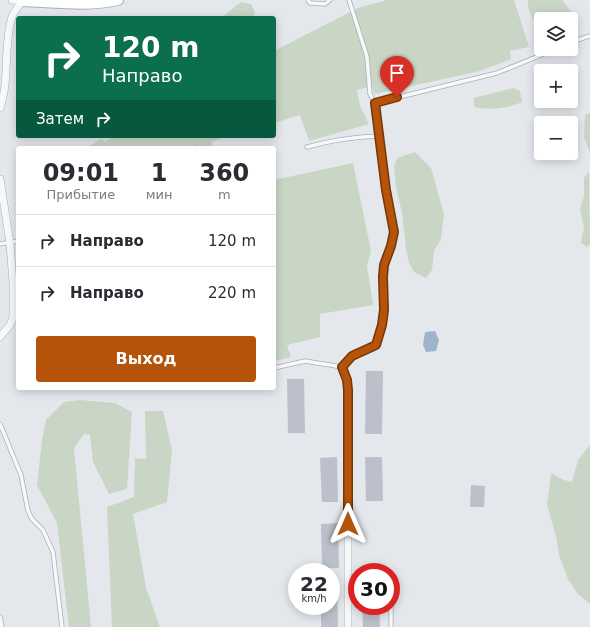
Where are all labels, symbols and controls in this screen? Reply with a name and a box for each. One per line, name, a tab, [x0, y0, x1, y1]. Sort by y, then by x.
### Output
map controls	[534, 12, 578, 160]
button: layers	[534, 12, 578, 56]
text: 120 m	[102, 31, 199, 64]
icon: right	[36, 32, 88, 84]
pin	[380, 56, 414, 97]
icon: arrive	[386, 62, 408, 84]
button: +	[534, 64, 578, 108]
text: Направо	[102, 65, 182, 86]
icon: right	[92, 108, 114, 130]
text: Затем	[36, 110, 84, 128]
button: −	[534, 116, 578, 160]
text: 09:01	[43, 159, 119, 187]
text: 1	[151, 159, 167, 187]
text: 360	[199, 159, 249, 187]
text: Прибытие	[46, 187, 115, 202]
text: мин	[146, 187, 173, 202]
text: m	[218, 187, 231, 202]
icon: right	[36, 230, 58, 252]
text: Направо	[70, 232, 144, 250]
text: 120 m	[208, 232, 256, 250]
icon: right	[36, 282, 58, 304]
text: Направо	[70, 284, 144, 302]
text: 220 m	[208, 284, 256, 302]
button: Выход	[36, 336, 256, 382]
position arrow	[327, 503, 369, 545]
speed limit sign: 30	[348, 563, 400, 615]
text: 22	[300, 572, 328, 596]
text: km/h	[301, 593, 327, 604]

